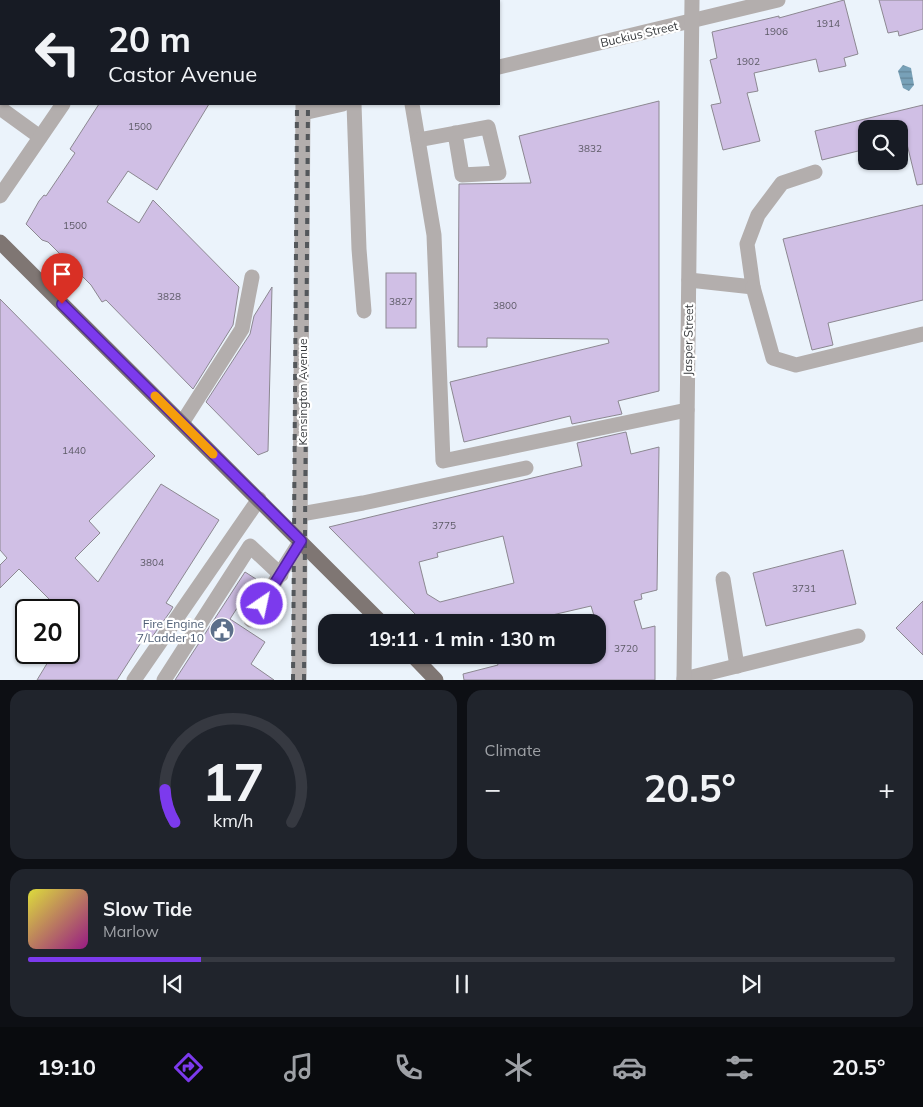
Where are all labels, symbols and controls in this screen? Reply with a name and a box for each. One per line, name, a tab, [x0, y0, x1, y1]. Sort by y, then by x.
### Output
text: 20 m	[108, 17, 191, 61]
house number: 1914	[816, 17, 840, 30]
street label: Buckius Street	[599, 18, 679, 50]
icon: left	[25, 20, 90, 85]
house number: 1906	[764, 25, 788, 38]
house number: 1902	[736, 55, 760, 68]
text: Castor Avenue	[108, 60, 257, 88]
house number: 1500	[128, 120, 152, 133]
map controls	[858, 120, 908, 170]
button: search	[858, 120, 908, 170]
house number: 3832	[578, 142, 602, 155]
house number: 1500	[63, 219, 87, 232]
pin	[41, 253, 83, 304]
icon: arrive	[48, 260, 76, 288]
house number: 3828	[157, 290, 181, 303]
house number: 3827	[389, 295, 413, 308]
house number: 3800	[493, 299, 517, 312]
street label: Jasper Street	[680, 304, 696, 376]
street label: Kensington Avenue	[295, 338, 310, 446]
house number: 1440	[62, 444, 86, 457]
house number: 3775	[432, 519, 456, 532]
house number: 3804	[140, 556, 164, 569]
position arrow	[235, 577, 287, 629]
house number: 3731	[792, 582, 816, 595]
speed limit sign: 20	[15, 599, 80, 664]
place label: Fire Engine 7/Ladder 10	[137, 616, 204, 645]
public building icon: Fire Engine 7/Ladder 10	[209, 617, 235, 643]
text: 19:11 · 1 min · 130 m	[368, 627, 556, 651]
house number: 3720	[614, 642, 638, 655]
text: Climate	[485, 740, 541, 760]
text: 17	[202, 749, 264, 814]
text: 20.5°	[644, 764, 736, 812]
text: −	[485, 771, 501, 806]
text: +	[878, 771, 895, 806]
text: km/h	[213, 809, 253, 831]
text: Slow Tide	[103, 897, 192, 921]
text: Marlow	[103, 921, 159, 941]
icon: previous	[159, 970, 187, 998]
icon: pause	[448, 970, 476, 998]
icon: next	[737, 970, 765, 998]
icon: directions	[171, 1050, 206, 1085]
icon: music	[281, 1050, 316, 1085]
icon: phone	[391, 1050, 426, 1085]
icon: climate	[501, 1050, 536, 1085]
icon: car	[612, 1050, 647, 1085]
icon: filters	[722, 1050, 757, 1085]
text: 19:10	[38, 1053, 96, 1081]
text: 20.5°	[832, 1053, 885, 1081]

